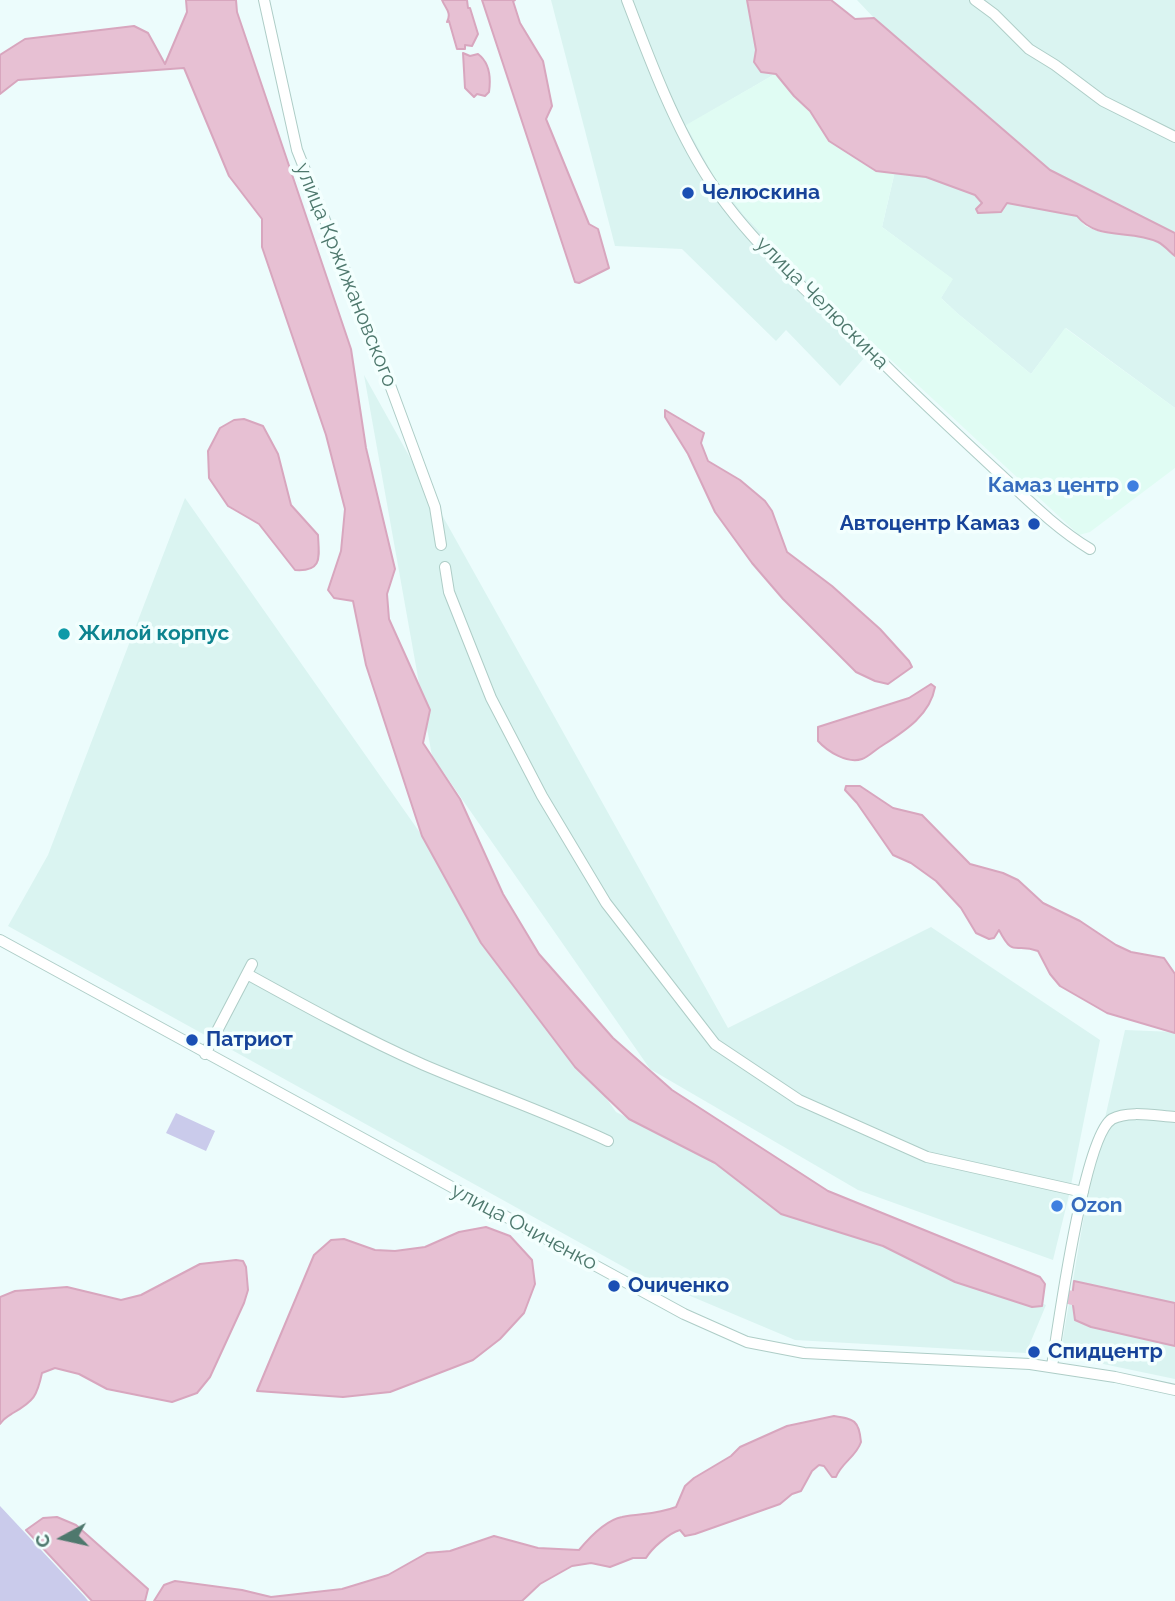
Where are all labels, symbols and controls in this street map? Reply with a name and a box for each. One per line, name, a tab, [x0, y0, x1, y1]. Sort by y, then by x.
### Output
street label: улица Кржижановского	[289, 159, 403, 391]
place label: Челюскина	[702, 180, 820, 206]
marker: Челюскина	[680, 185, 696, 201]
street label: улица Челюскина	[750, 231, 894, 375]
place label: Камаз центр	[988, 473, 1119, 499]
marker: Камаз центр	[1125, 478, 1141, 494]
place label: Автоцентр Камаз	[840, 511, 1020, 537]
marker: Автоцентр Камаз	[1026, 516, 1042, 532]
place label: Жилой корпус	[78, 621, 229, 647]
marker: Жилой корпус	[56, 626, 72, 642]
place label: Патриот	[206, 1027, 293, 1053]
marker: Патриот	[184, 1032, 200, 1048]
street label: улица Очиченко	[447, 1178, 601, 1276]
place label: Ozon	[1071, 1193, 1122, 1219]
marker: Ozon	[1049, 1198, 1065, 1214]
place label: Очиченко	[628, 1273, 729, 1299]
marker: Очиченко	[606, 1278, 622, 1294]
place label: Спидцентр	[1048, 1339, 1163, 1365]
marker: Спидцентр	[1026, 1344, 1042, 1360]
north arrow	[28, 1503, 98, 1573]
text: С	[30, 1533, 54, 1549]

